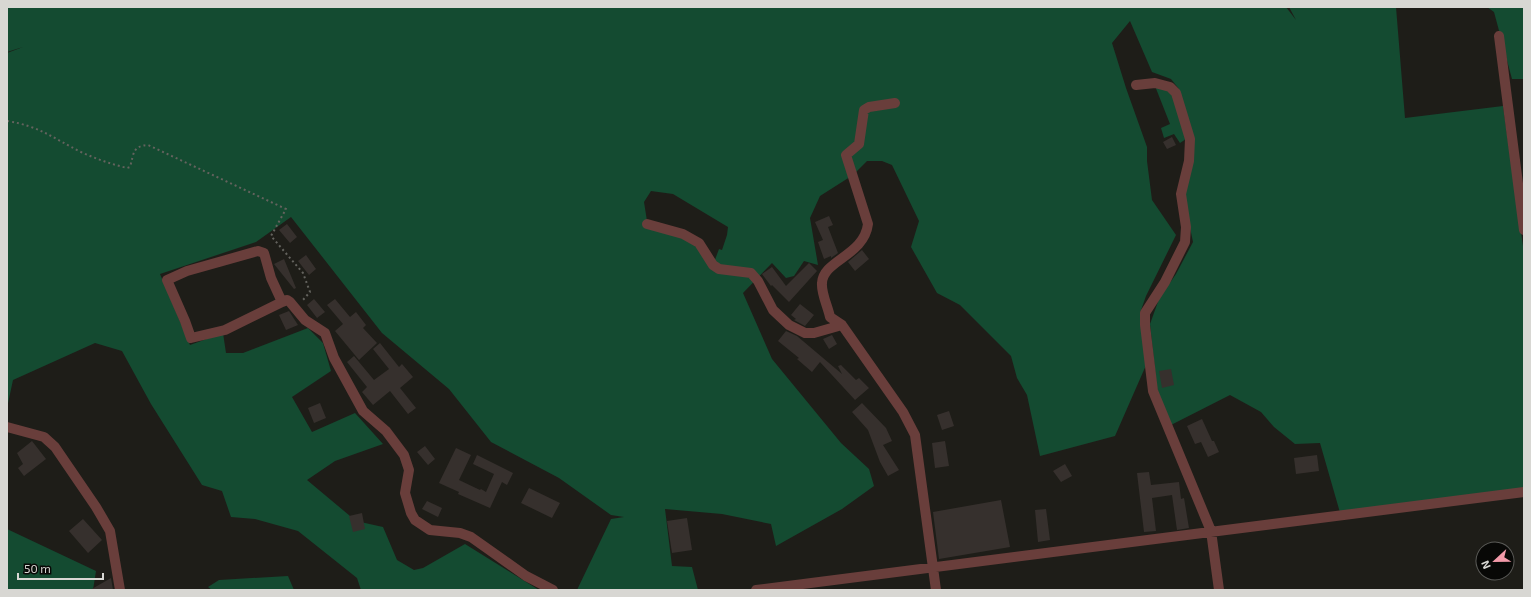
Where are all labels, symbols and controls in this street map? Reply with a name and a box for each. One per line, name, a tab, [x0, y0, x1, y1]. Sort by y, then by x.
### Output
north arrow	[1475, 541, 1515, 581]
scale bar	[18, 555, 103, 581]
text: N	[1478, 559, 1493, 571]
text: 50 m	[24, 561, 51, 575]

